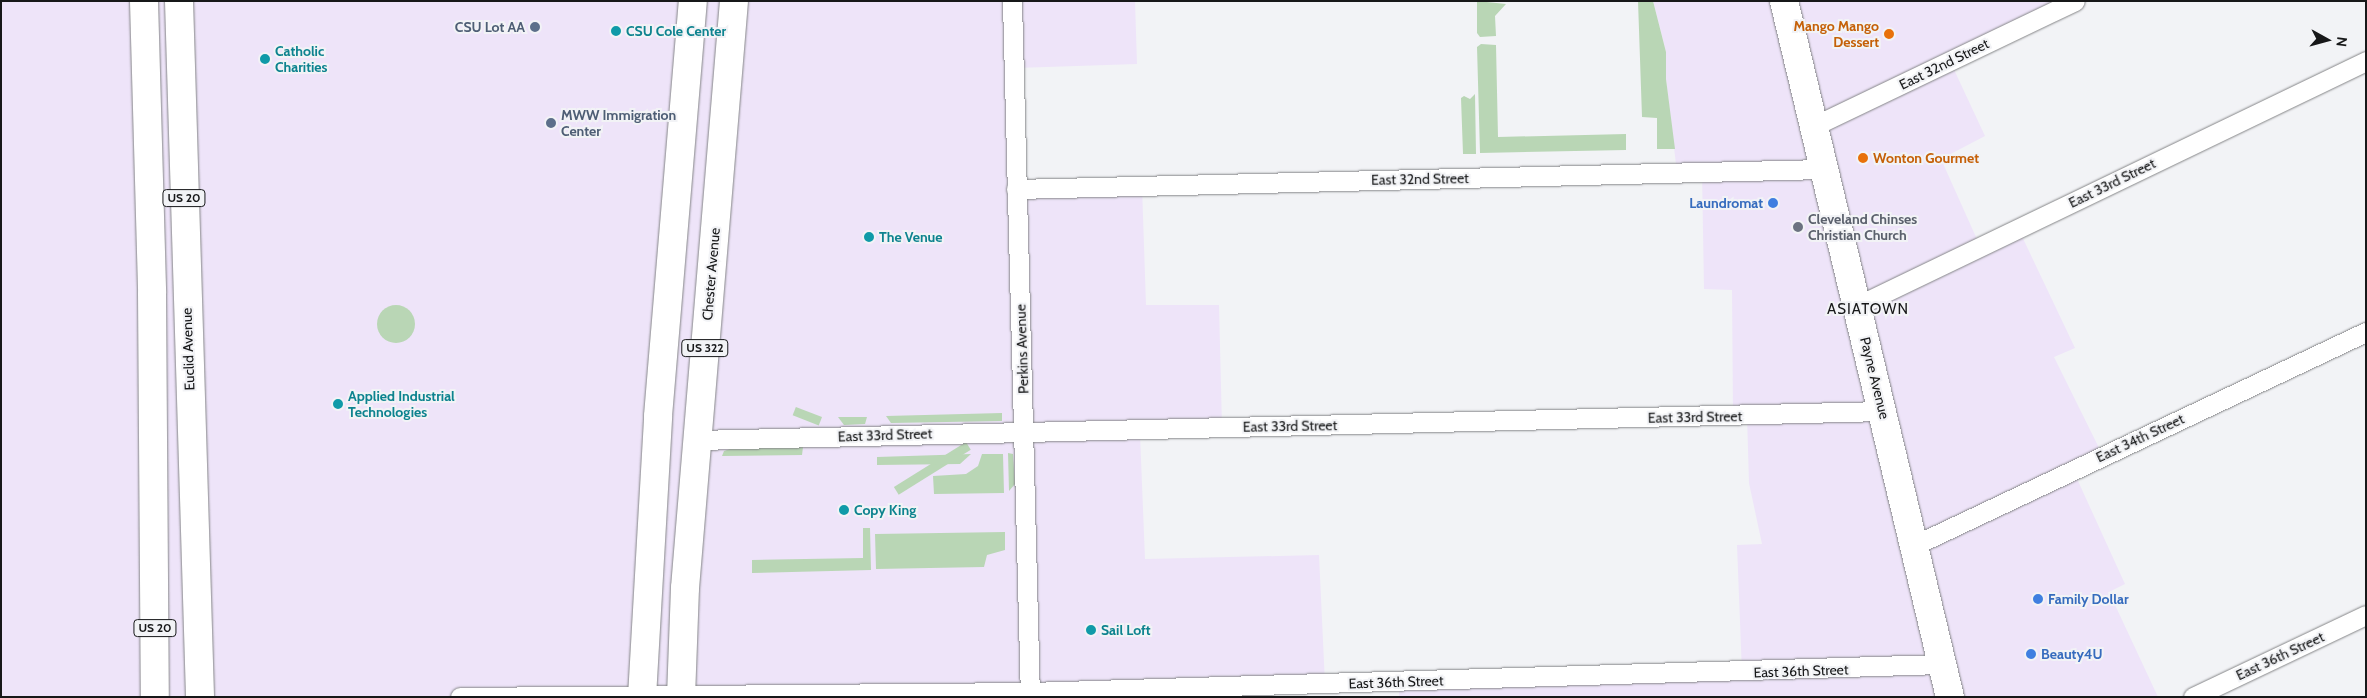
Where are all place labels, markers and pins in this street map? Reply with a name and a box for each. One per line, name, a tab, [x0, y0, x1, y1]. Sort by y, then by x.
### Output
place label: Mango Mango Dessert	[1793, 18, 1879, 50]
place label: CSU Lot AA	[455, 19, 525, 35]
marker: CSU Lot AA	[529, 21, 541, 33]
place label: CSU Cole Center	[626, 23, 726, 39]
marker: CSU Cole Center	[610, 25, 622, 37]
marker: Mango Mango Dessert	[1883, 28, 1895, 40]
place label: Catholic Charities	[275, 43, 327, 75]
marker: Catholic Charities	[259, 53, 271, 65]
place label: MWW Immigration Center	[561, 107, 676, 140]
marker: MWW Immigration Center	[545, 117, 557, 129]
place label: Wonton Gourmet	[1873, 150, 1979, 166]
marker: Wonton Gourmet	[1857, 152, 1869, 164]
place label: Laundromat	[1689, 195, 1763, 211]
marker: Laundromat	[1767, 197, 1779, 209]
place label: Cleveland Chinses Christian Church	[1808, 211, 1917, 243]
marker: Cleveland Chinses Christian Church	[1792, 221, 1804, 233]
place label: The Venue	[879, 229, 943, 245]
marker: The Venue	[863, 231, 875, 243]
place label: Applied Industrial Technologies	[348, 388, 455, 421]
marker: Applied Industrial Technologies	[332, 398, 344, 410]
place label: Copy King	[854, 502, 916, 518]
marker: Copy King	[838, 504, 850, 516]
place label: Family Dollar	[2048, 591, 2129, 607]
marker: Family Dollar	[2032, 593, 2044, 605]
place label: Sail Loft	[1101, 622, 1151, 638]
marker: Sail Loft	[1085, 624, 1097, 636]
place label: Beauty4U	[2041, 646, 2103, 662]
marker: Beauty4U	[2025, 648, 2037, 660]

